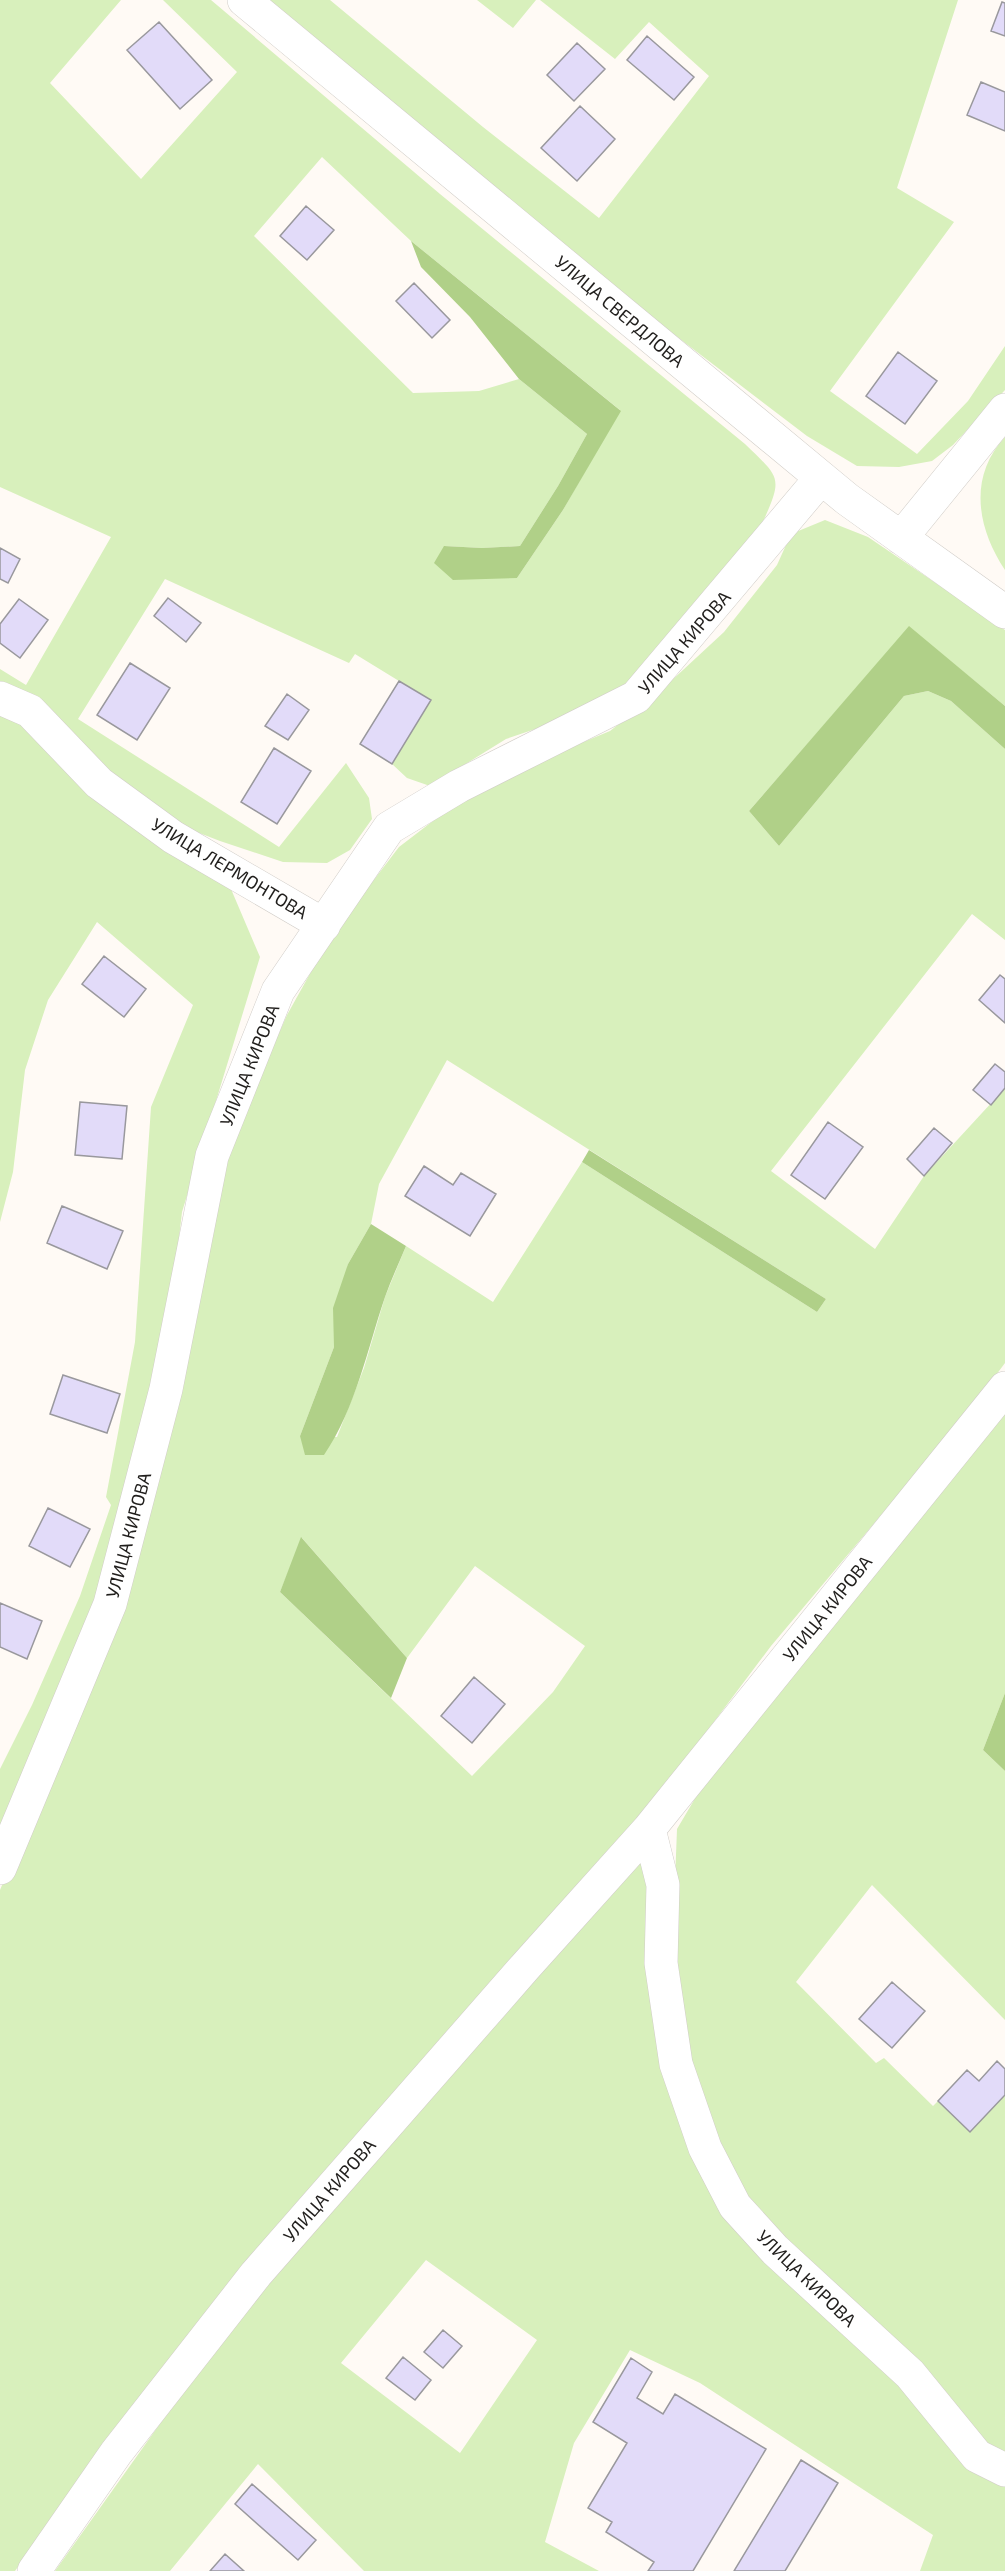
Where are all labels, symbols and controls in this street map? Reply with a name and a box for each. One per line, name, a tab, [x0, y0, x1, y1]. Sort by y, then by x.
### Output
street label: УЛИЦА СВЕРДЛОВА	[551, 251, 690, 372]
street label: УЛИЦА КИРОВА	[633, 585, 735, 698]
street label: УЛИЦА ЛЕРМОНТОВА	[148, 813, 313, 924]
street label: УЛИЦА КИРОВА	[215, 1000, 284, 1129]
street label: УЛИЦА КИРОВА	[101, 1469, 156, 1600]
street label: УЛИЦА КИРОВА	[778, 1550, 877, 1665]
street label: УЛИЦА КИРОВА	[278, 2133, 380, 2246]
street label: УЛИЦА КИРОВА	[753, 2225, 862, 2331]

